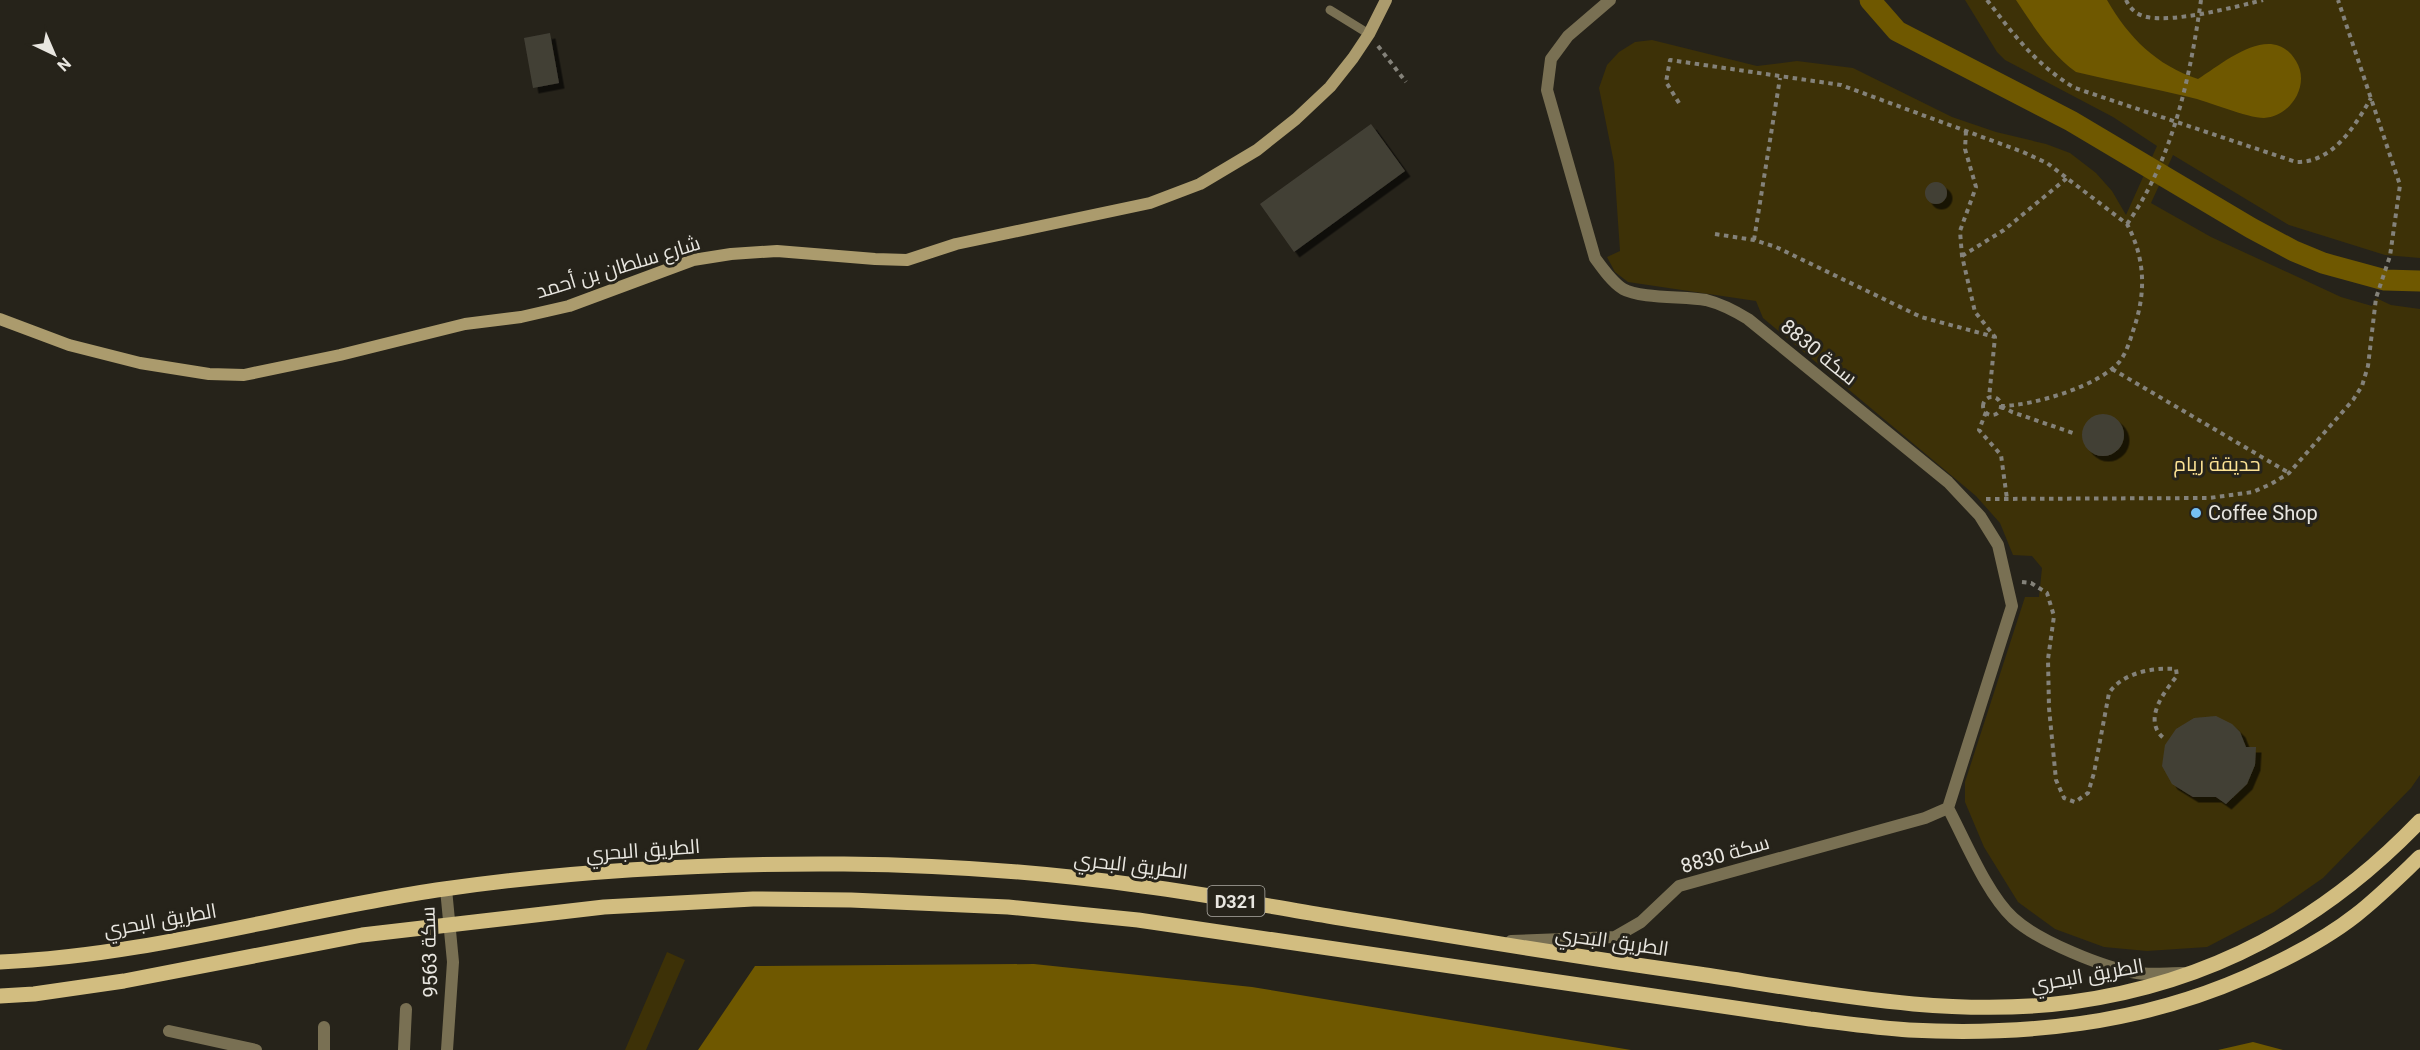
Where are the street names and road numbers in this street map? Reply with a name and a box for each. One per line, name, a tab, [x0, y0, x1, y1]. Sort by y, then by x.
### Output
street label: شارع سلطان بن أحمد	[533, 231, 704, 305]
street label: سكة 8830	[1776, 314, 1862, 390]
street label: سكة 8830	[1678, 830, 1772, 878]
street label: الطريق البحري	[585, 834, 701, 870]
street label: الطريق البحري	[1072, 846, 1189, 888]
road number: D321	[1208, 886, 1264, 916]
street label: الطريق البحري	[102, 898, 219, 946]
street label: سكة 9563	[415, 906, 443, 998]
street label: الطريق البحري	[1553, 921, 1670, 965]
street label: الطريق البحري	[2029, 953, 2146, 1001]

